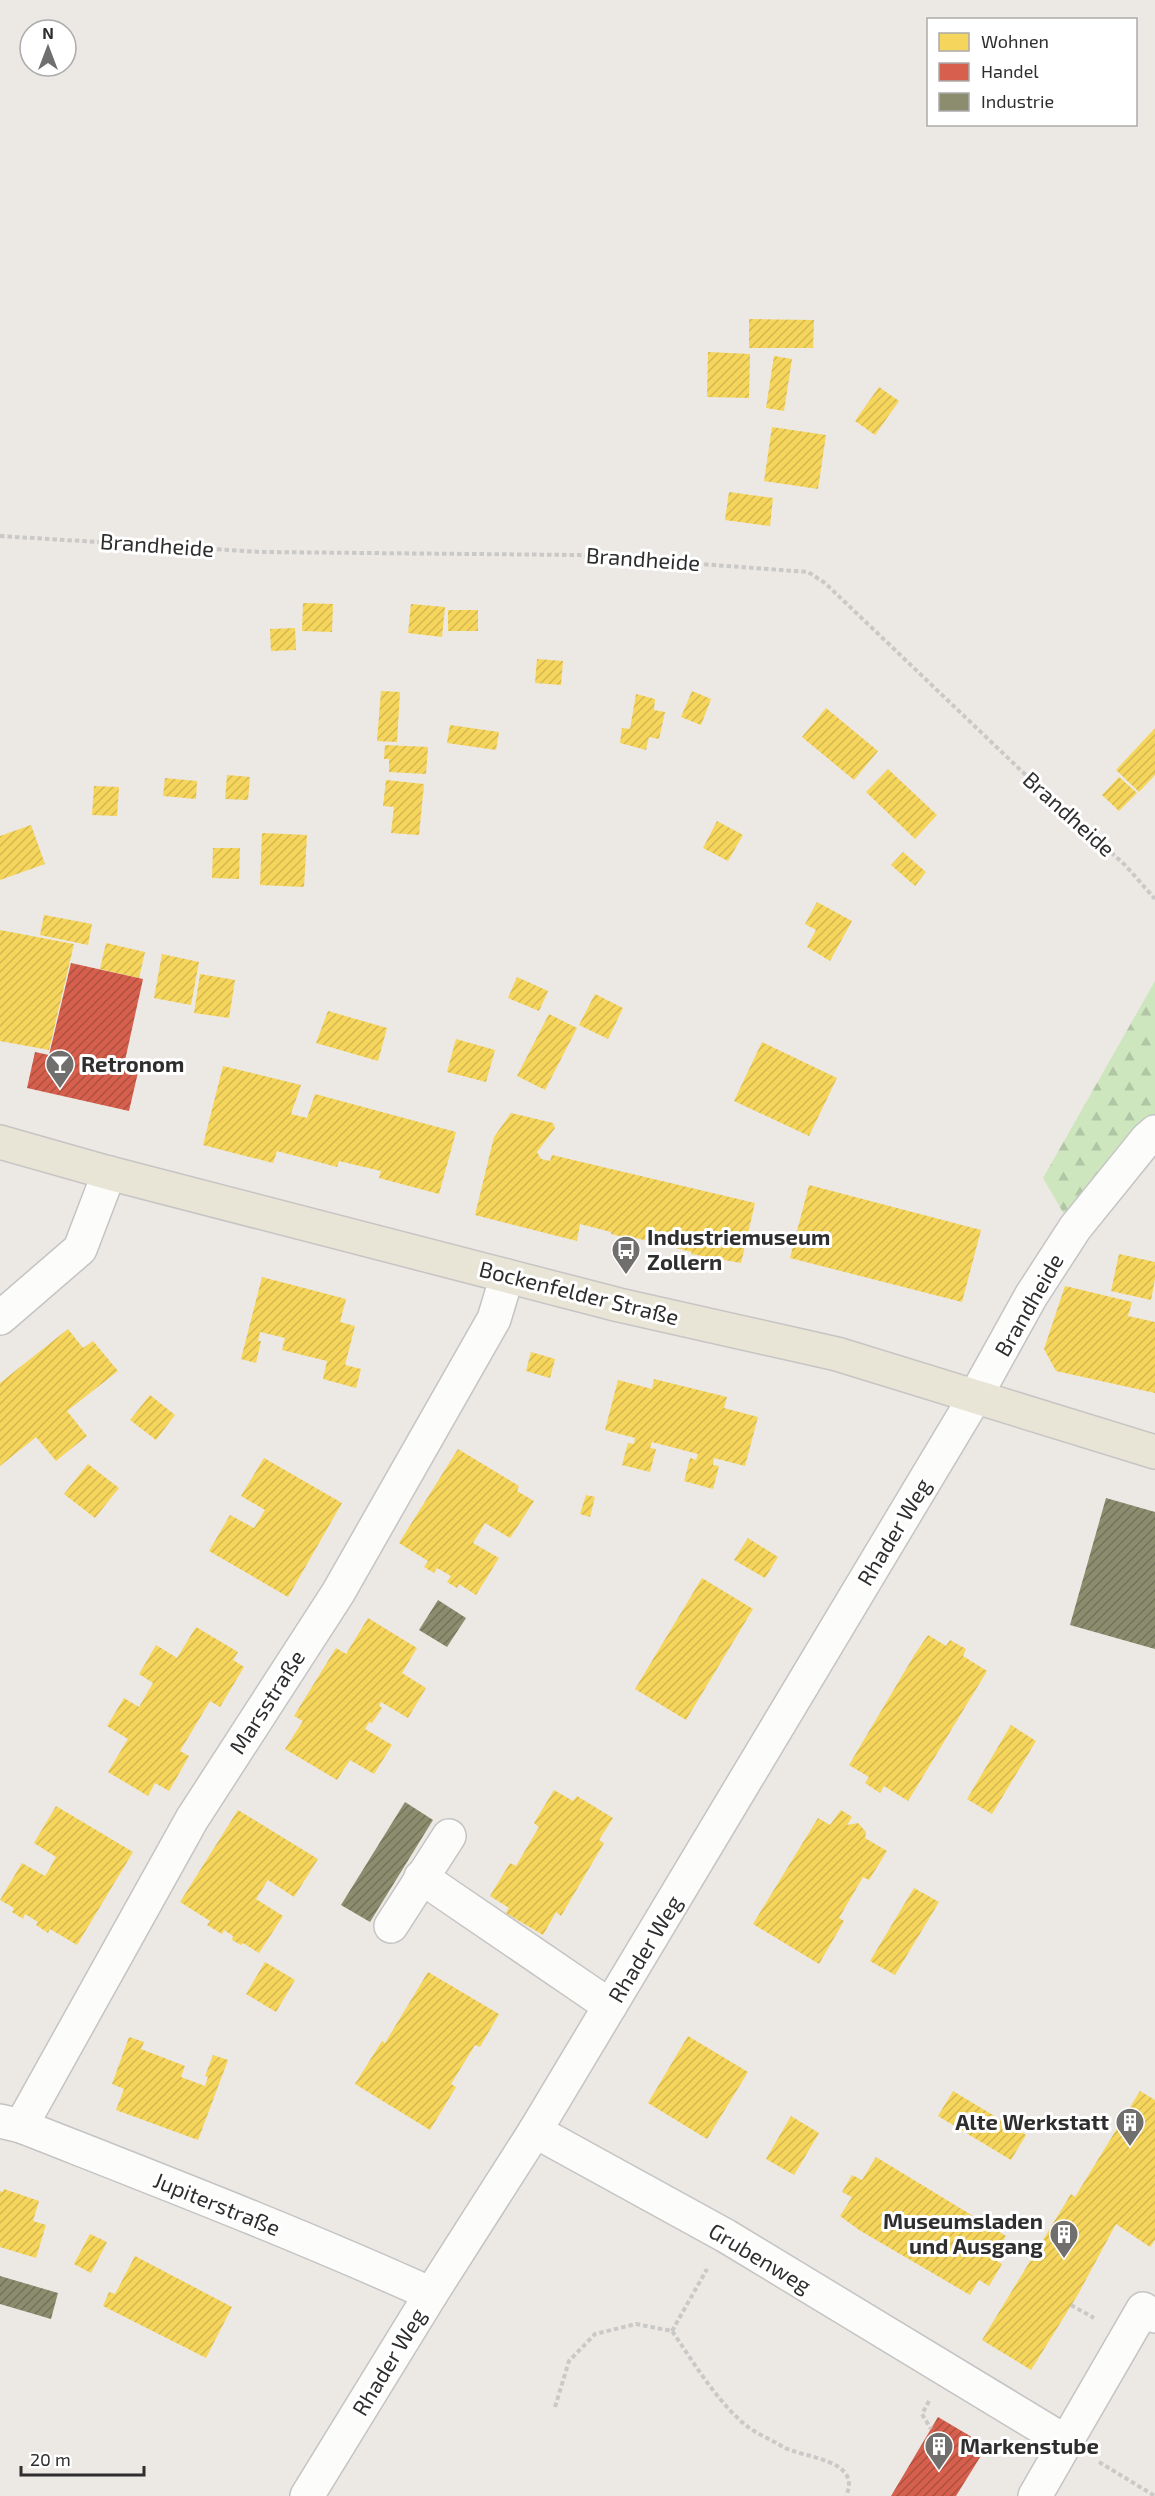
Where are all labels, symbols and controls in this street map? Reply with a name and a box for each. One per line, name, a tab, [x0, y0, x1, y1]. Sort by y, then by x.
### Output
north arrow	[18, 18, 78, 78]
legend	[927, 18, 1137, 126]
text: N	[42, 23, 54, 42]
text: Wohnen	[981, 30, 1049, 52]
text: Handel	[981, 60, 1039, 82]
text: Industrie	[981, 90, 1054, 112]
street label: Brandheide	[99, 527, 215, 561]
street label: Brandheide	[585, 541, 701, 575]
street label: Brandheide	[1018, 765, 1121, 861]
bar icon: Retronom	[44, 1048, 76, 1090]
place label: Retronom	[81, 1050, 184, 1076]
place label: Industriemuseum Zollern	[647, 1223, 830, 1274]
bus stop icon: Industriemuseum Zollern	[610, 1234, 642, 1276]
street label: Brandheide	[988, 1248, 1068, 1361]
street label: Bockenfelder Straße	[477, 1255, 682, 1329]
street label: Rhader Weg	[851, 1473, 935, 1590]
street label: Marsstraße	[223, 1645, 309, 1758]
street label: Rhader Weg	[602, 1890, 686, 2007]
building icon: Alte Werkstatt	[1114, 2106, 1146, 2148]
place label: Alte Werkstatt	[955, 2108, 1109, 2134]
street label: Jupiterstraße	[150, 2166, 285, 2240]
place label: Museumsladen und Ausgang	[883, 2207, 1043, 2258]
street label: Grubenweg	[705, 2217, 816, 2298]
building icon: Museumsladen und Ausgang	[1048, 2218, 1080, 2260]
street label: Rhader Weg	[346, 2303, 430, 2420]
building icon: Markenstube	[923, 2430, 955, 2472]
place label: Markenstube	[960, 2432, 1099, 2458]
scale bar	[21, 2439, 144, 2477]
text: 20 m	[30, 2448, 71, 2470]

